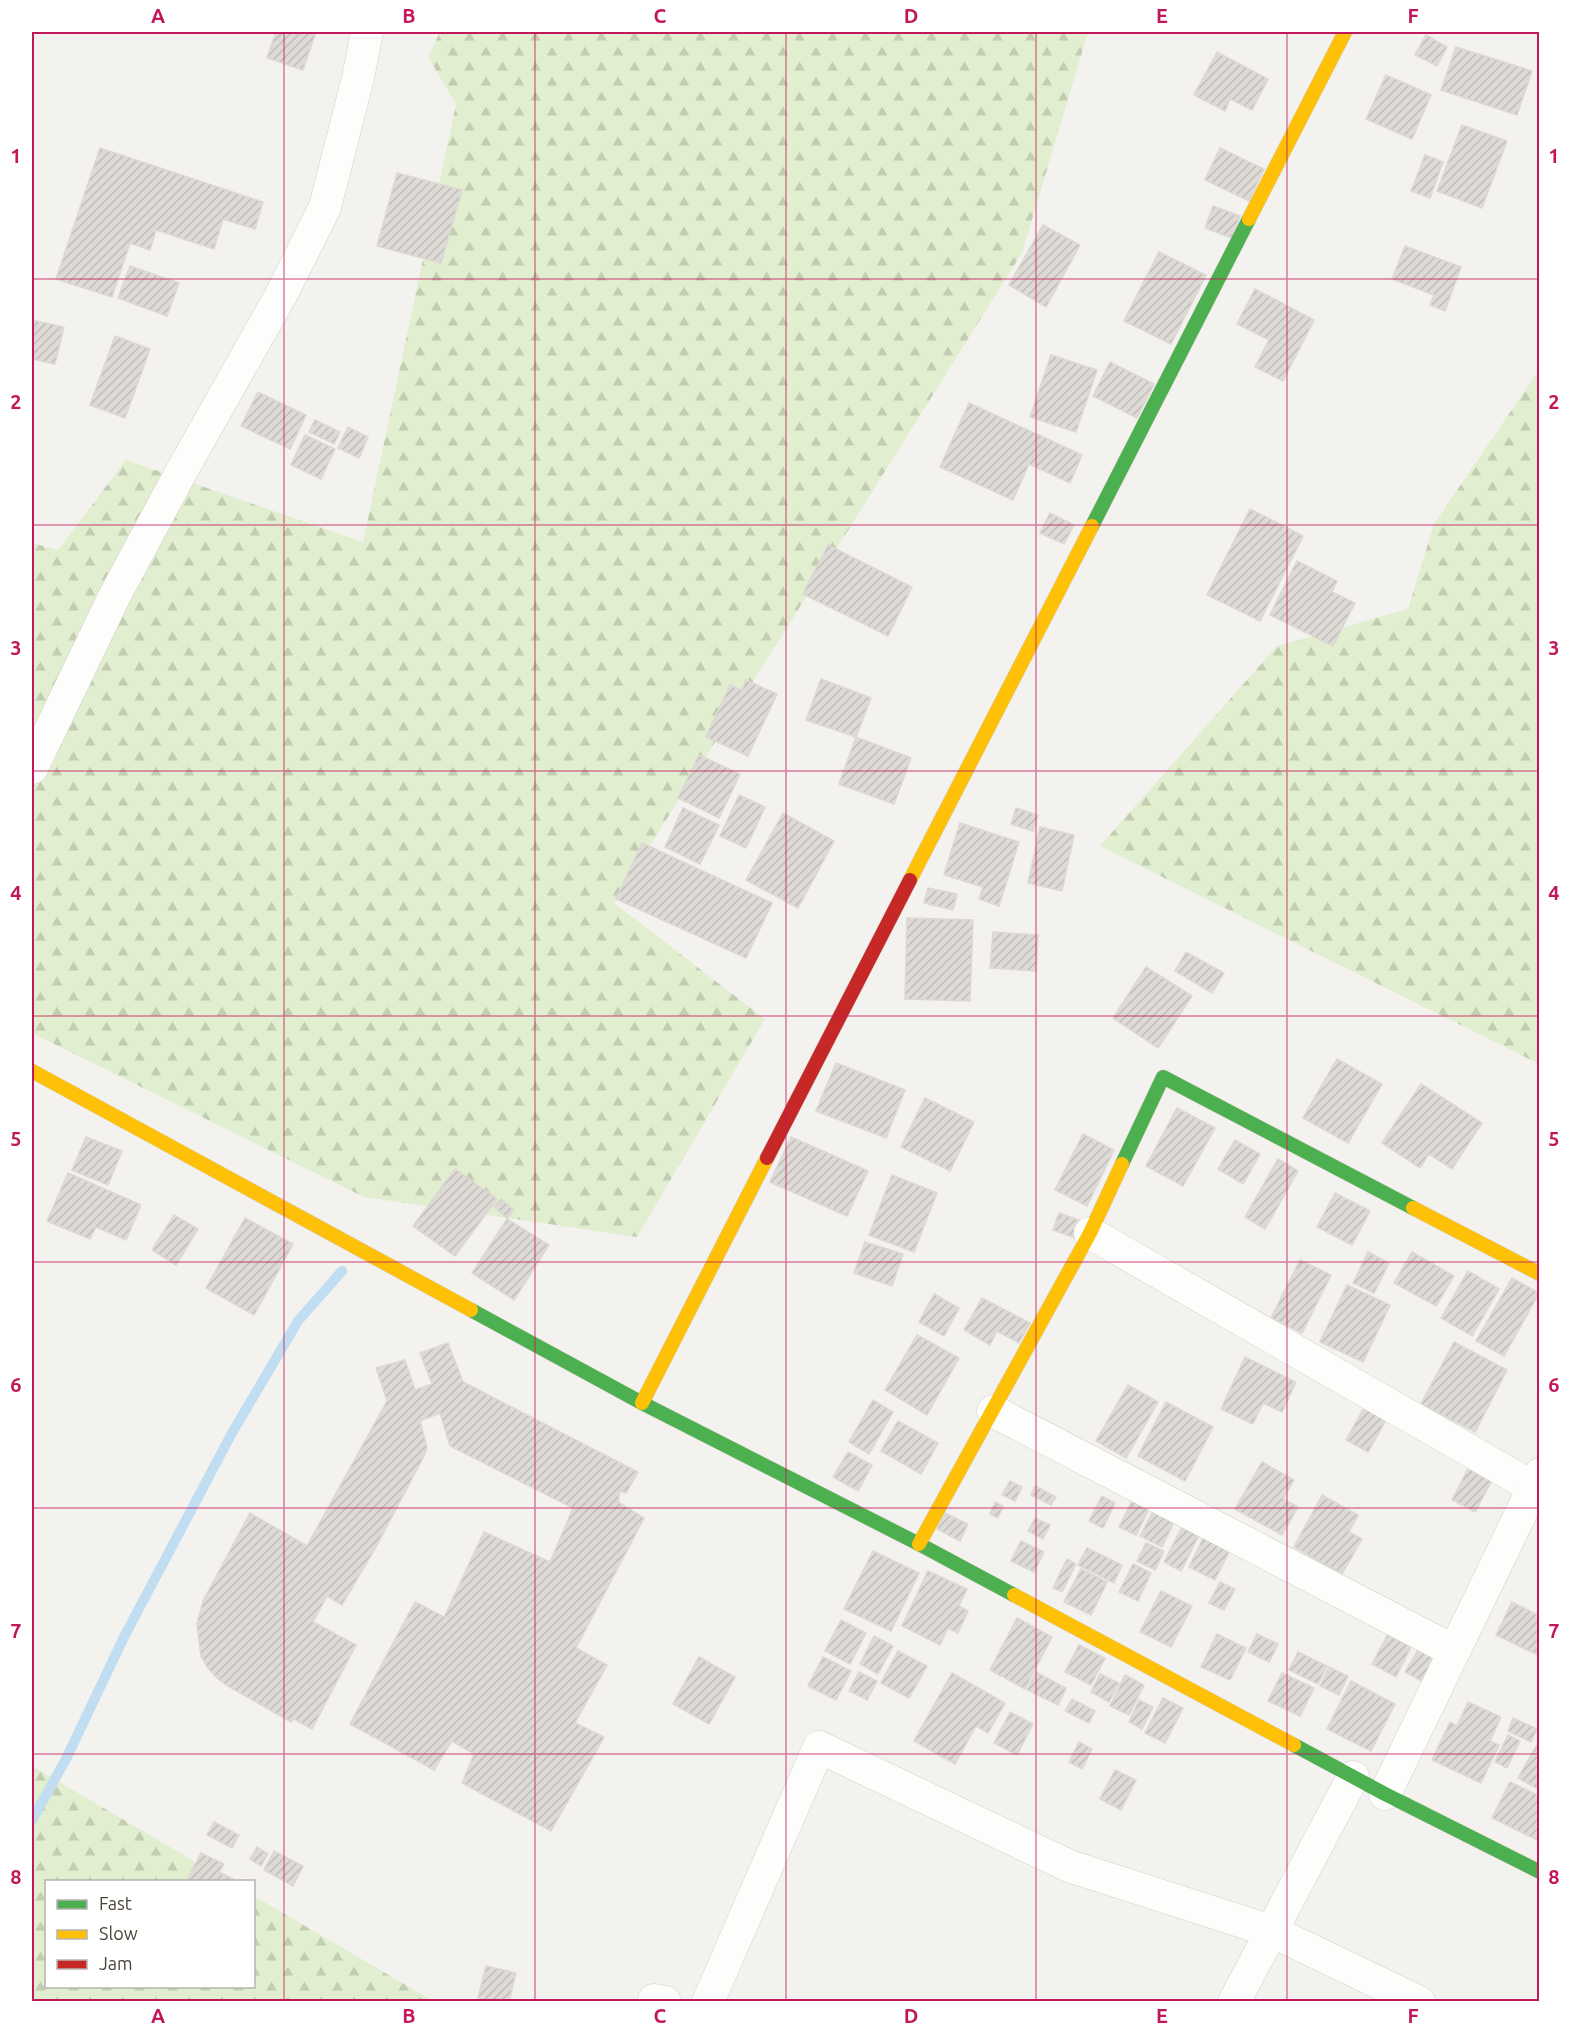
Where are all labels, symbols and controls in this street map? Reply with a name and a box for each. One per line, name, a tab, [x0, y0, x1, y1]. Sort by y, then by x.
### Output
text: A	[151, 4, 165, 27]
text: B	[402, 4, 416, 27]
text: C	[654, 4, 667, 27]
text: D	[904, 4, 918, 27]
text: E	[1156, 4, 1168, 27]
text: F	[1407, 4, 1419, 27]
text: 1	[10, 144, 22, 167]
text: 1	[1548, 144, 1560, 167]
text: 2	[10, 390, 22, 413]
text: 2	[1548, 390, 1560, 413]
text: 3	[10, 636, 22, 659]
text: 3	[1548, 636, 1560, 659]
text: 4	[10, 881, 22, 904]
text: 4	[1548, 881, 1560, 904]
text: 5	[10, 1127, 22, 1150]
text: 5	[1548, 1127, 1560, 1150]
text: 6	[10, 1373, 22, 1396]
text: 6	[1548, 1373, 1560, 1396]
text: 7	[10, 1619, 22, 1642]
text: 7	[1548, 1619, 1560, 1642]
text: 8	[10, 1865, 22, 1888]
text: 8	[1548, 1865, 1560, 1888]
legend	[45, 1880, 255, 1988]
text: Fast	[99, 1893, 132, 1913]
text: Slow	[99, 1923, 138, 1943]
text: Jam	[99, 1953, 133, 1973]
text: A	[151, 2004, 165, 2027]
text: B	[402, 2004, 416, 2027]
text: C	[654, 2004, 667, 2027]
text: D	[904, 2004, 918, 2027]
text: E	[1156, 2004, 1168, 2027]
text: F	[1407, 2004, 1419, 2027]

